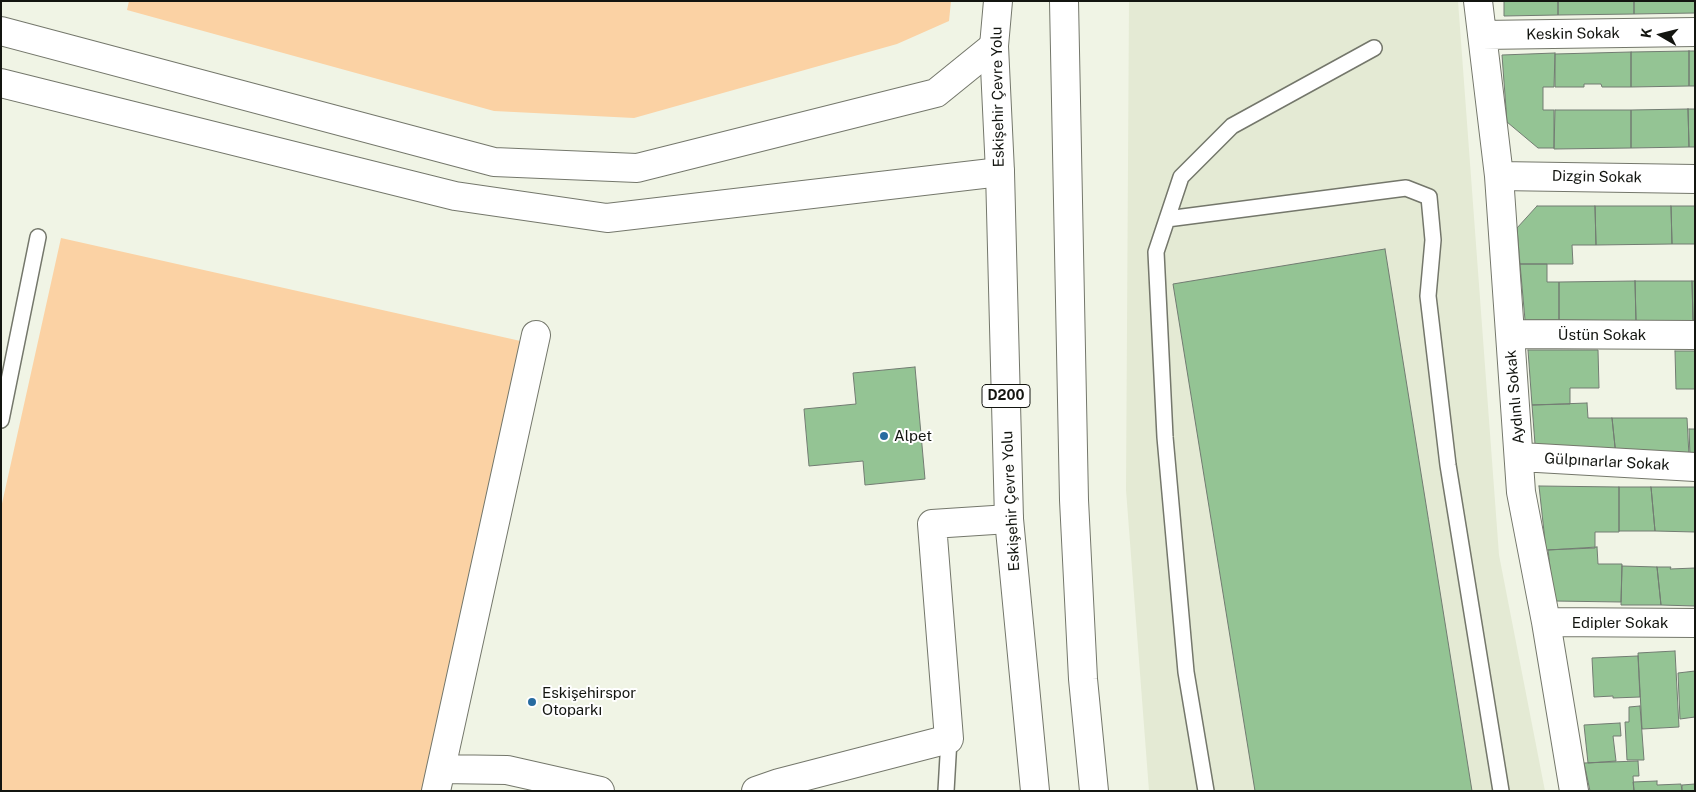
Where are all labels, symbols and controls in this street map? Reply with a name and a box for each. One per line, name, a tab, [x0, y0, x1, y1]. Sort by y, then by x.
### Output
north arrow	[1636, 10, 1686, 60]
street label: Keskin Sokak	[1526, 24, 1620, 44]
street label: Eskişehir Çevre Yolu	[988, 27, 1008, 167]
text: K	[1638, 27, 1655, 39]
street label: Dizgin Sokak	[1552, 167, 1642, 187]
street label: Üstün Sokak	[1558, 326, 1646, 344]
street label: Aydınlı Sokak	[1502, 349, 1528, 445]
road number: D200	[982, 384, 1030, 408]
place label: Alpet	[894, 427, 932, 445]
marker: Alpet	[878, 430, 890, 442]
street label: Eskişehir Çevre Yolu	[998, 430, 1024, 572]
street label: Gülpınarlar Sokak	[1544, 450, 1670, 474]
street label: Edipler Sokak	[1572, 614, 1668, 632]
place label: Eskişehirspor Otoparkı	[542, 684, 636, 719]
marker: Eskişehirspor Otoparkı	[526, 696, 538, 708]

